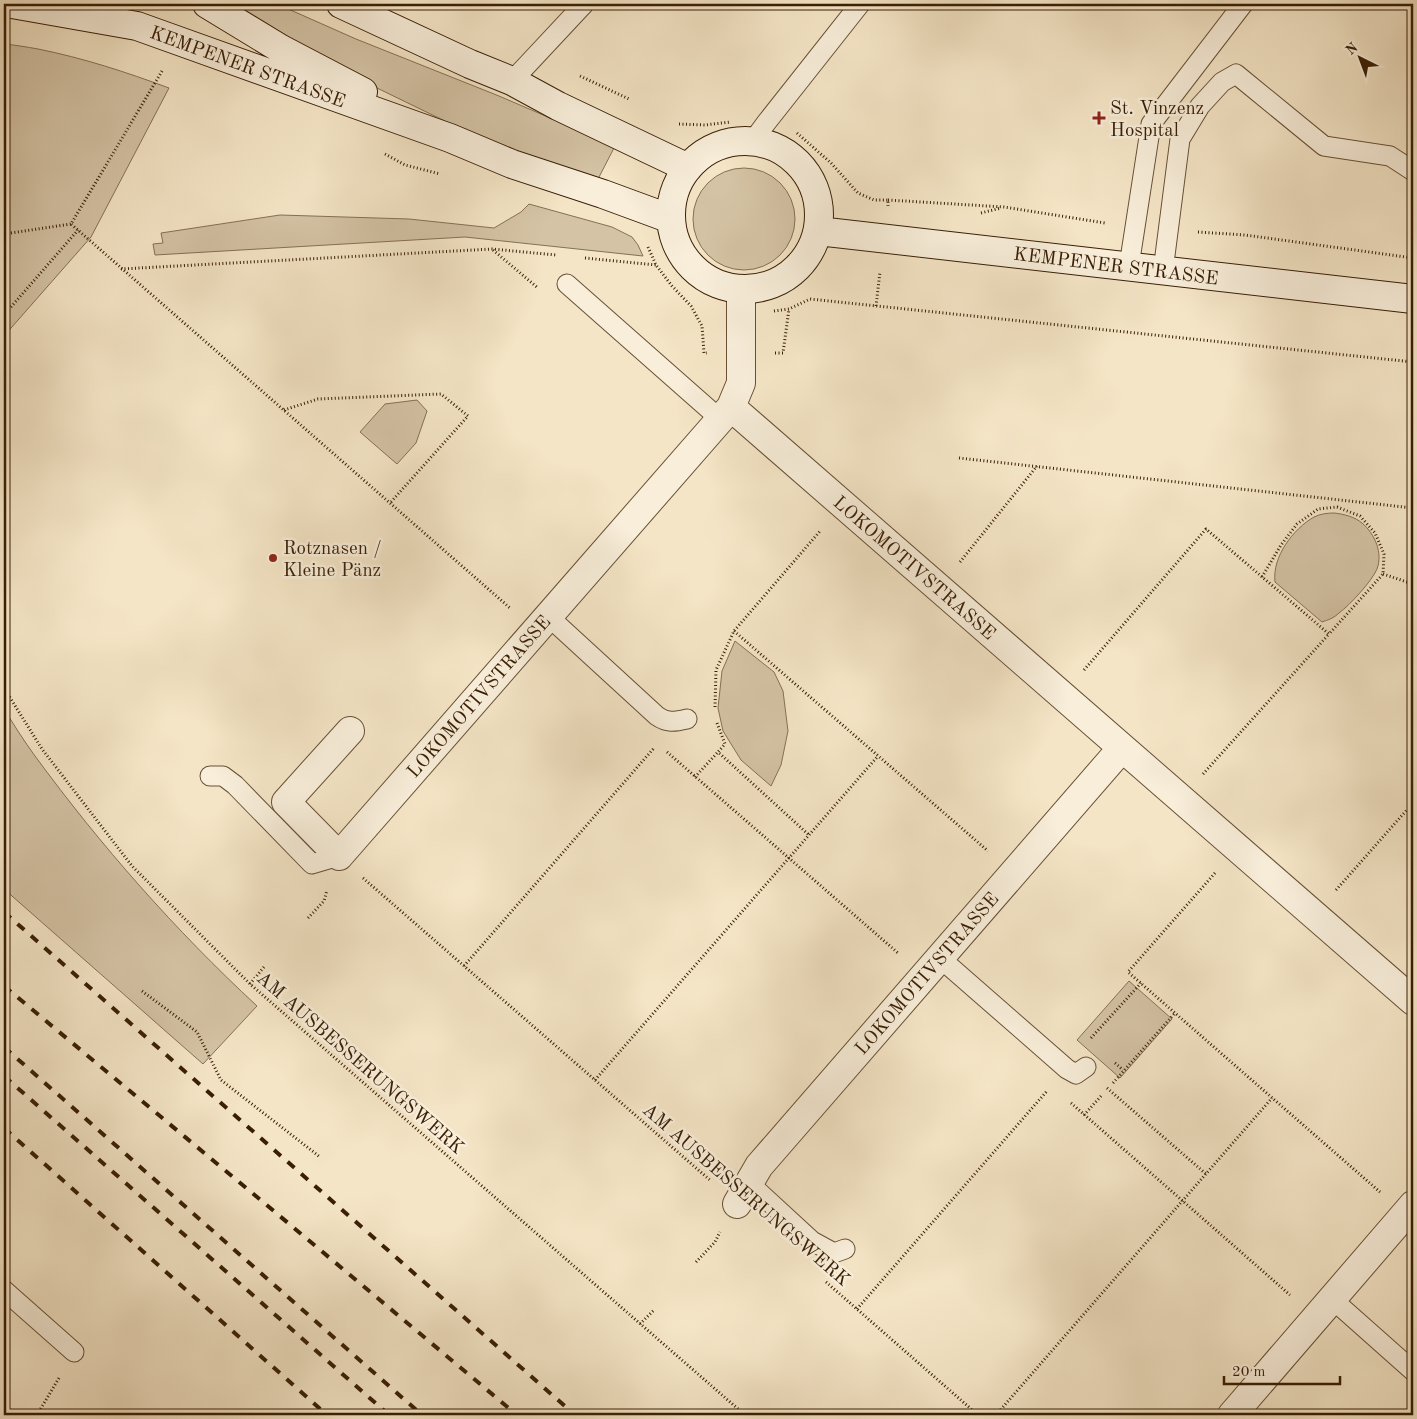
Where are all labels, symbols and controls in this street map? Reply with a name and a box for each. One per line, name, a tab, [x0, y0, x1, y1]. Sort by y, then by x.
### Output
street label: KEMPENER STRASSE	[147, 24, 347, 113]
north arrow	[1334, 32, 1384, 82]
text: N	[1343, 40, 1361, 58]
place label: St. Vinzenz Hospital	[1110, 100, 1204, 141]
marker: St. Vinzenz Hospital	[1092, 111, 1106, 125]
street label: KEMPENER STRASSE	[1012, 245, 1219, 289]
street label: LOKOMOTIVSTRASSE	[829, 493, 998, 644]
place label: Rotznasen / Kleine Pänz	[283, 540, 382, 581]
marker: Rotznasen / Kleine Pänz	[267, 552, 279, 564]
street label: LOKOMOTIVSTRASSE	[404, 613, 555, 782]
street label: LOKOMOTIVSTRASSE	[852, 890, 1003, 1059]
street label: AM AUSBESSERUNGSWERK	[252, 969, 467, 1159]
street label: AM AUSBESSERUNGSWERK	[638, 1101, 853, 1291]
scale bar	[1224, 1354, 1341, 1386]
text: 20 m	[1232, 1365, 1266, 1380]

